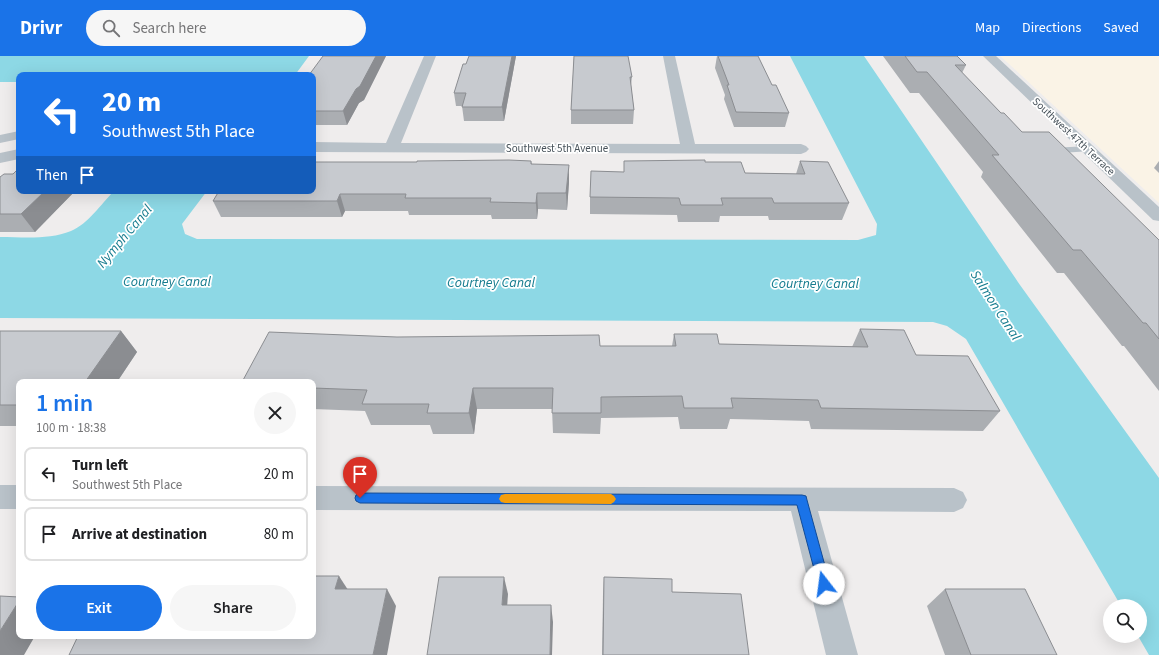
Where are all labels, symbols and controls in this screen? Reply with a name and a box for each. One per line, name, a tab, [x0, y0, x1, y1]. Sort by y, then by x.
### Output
search box	[86, 10, 366, 46]
text: Drivr	[20, 15, 62, 42]
icon: search	[100, 17, 122, 39]
text: Search here	[132, 18, 206, 39]
text: Map	[975, 18, 1000, 38]
text: Directions	[1022, 18, 1081, 38]
text: Saved	[1103, 18, 1139, 38]
text: 20 m	[102, 82, 161, 122]
icon: left	[36, 88, 88, 140]
street label: Southwest 47th Terrace	[1029, 94, 1119, 179]
text: Southwest 5th Place	[102, 119, 255, 144]
street label: Southwest 5th Avenue	[506, 141, 609, 156]
icon: arrive	[76, 164, 98, 186]
text: Then	[36, 165, 68, 186]
water label: Nymph Canal	[92, 200, 158, 273]
water label: Salmon Canal	[965, 266, 1026, 345]
water label: Courtney Canal	[123, 272, 212, 292]
water label: Courtney Canal	[447, 273, 536, 293]
water label: Courtney Canal	[771, 274, 860, 294]
text: 1 min	[36, 386, 93, 421]
button: close	[254, 392, 296, 434]
text: 100 m · 18:38	[36, 419, 106, 437]
text: Turn left	[72, 455, 128, 476]
pin	[343, 457, 377, 498]
icon: left	[38, 463, 60, 485]
icon: arrive	[349, 463, 371, 485]
text: 20 m	[264, 464, 294, 485]
text: Southwest 5th Place	[72, 476, 182, 494]
icon: arrive	[38, 523, 60, 545]
text: Arrive at destination	[72, 524, 207, 545]
text: 80 m	[264, 524, 294, 545]
position arrow	[803, 563, 845, 605]
button: Exit	[36, 585, 162, 631]
button: Share	[170, 585, 296, 631]
map controls	[1103, 599, 1147, 643]
button: search	[1103, 599, 1147, 643]

